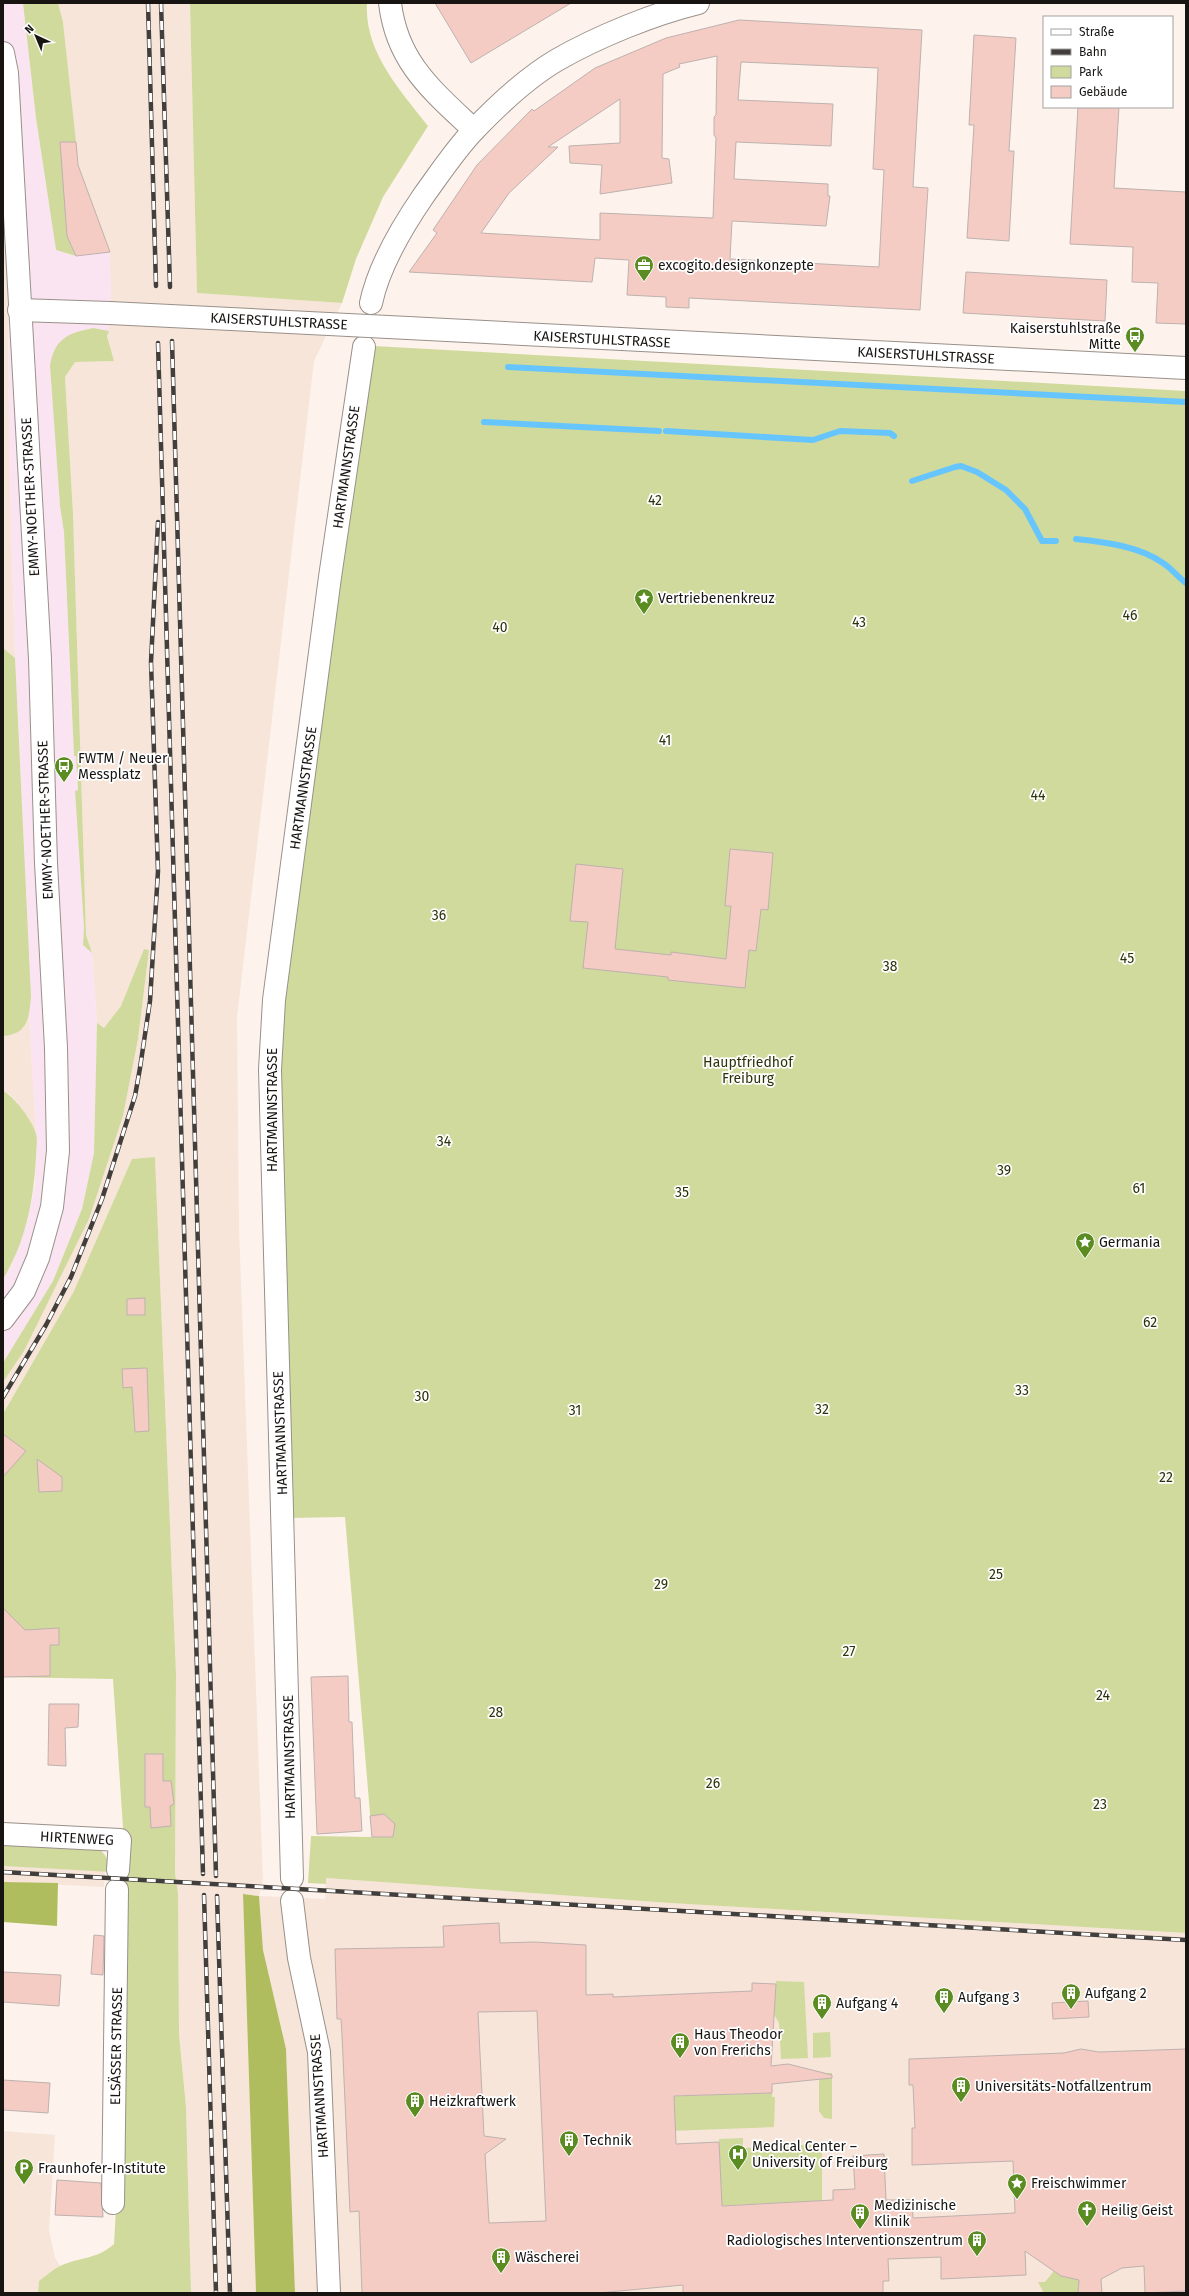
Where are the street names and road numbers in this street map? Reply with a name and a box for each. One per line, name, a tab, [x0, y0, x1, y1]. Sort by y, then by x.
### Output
street label: KAISERSTUHLSTRASSE	[210, 309, 348, 334]
street label: KAISERSTUHLSTRASSE	[533, 327, 671, 352]
street label: KAISERSTUHLSTRASSE	[857, 343, 995, 368]
street label: HARTMANNSTRASSE	[329, 404, 364, 530]
street label: EMMY-NOETHER-STRASSE	[18, 417, 43, 577]
street label: HARTMANNSTRASSE	[286, 725, 321, 851]
street label: EMMY-NOETHER-STRASSE	[34, 740, 57, 900]
street label: HARTMANNSTRASSE	[264, 1048, 281, 1172]
street label: HARTMANNSTRASSE	[270, 1371, 291, 1495]
street label: HARTMANNSTRASSE	[280, 1695, 299, 1819]
street label: HIRTENWEG	[40, 1828, 114, 1849]
street label: ELSÄSSER STRASSE	[107, 1987, 126, 2105]
street label: HARTMANNSTRASSE	[307, 2033, 332, 2159]

